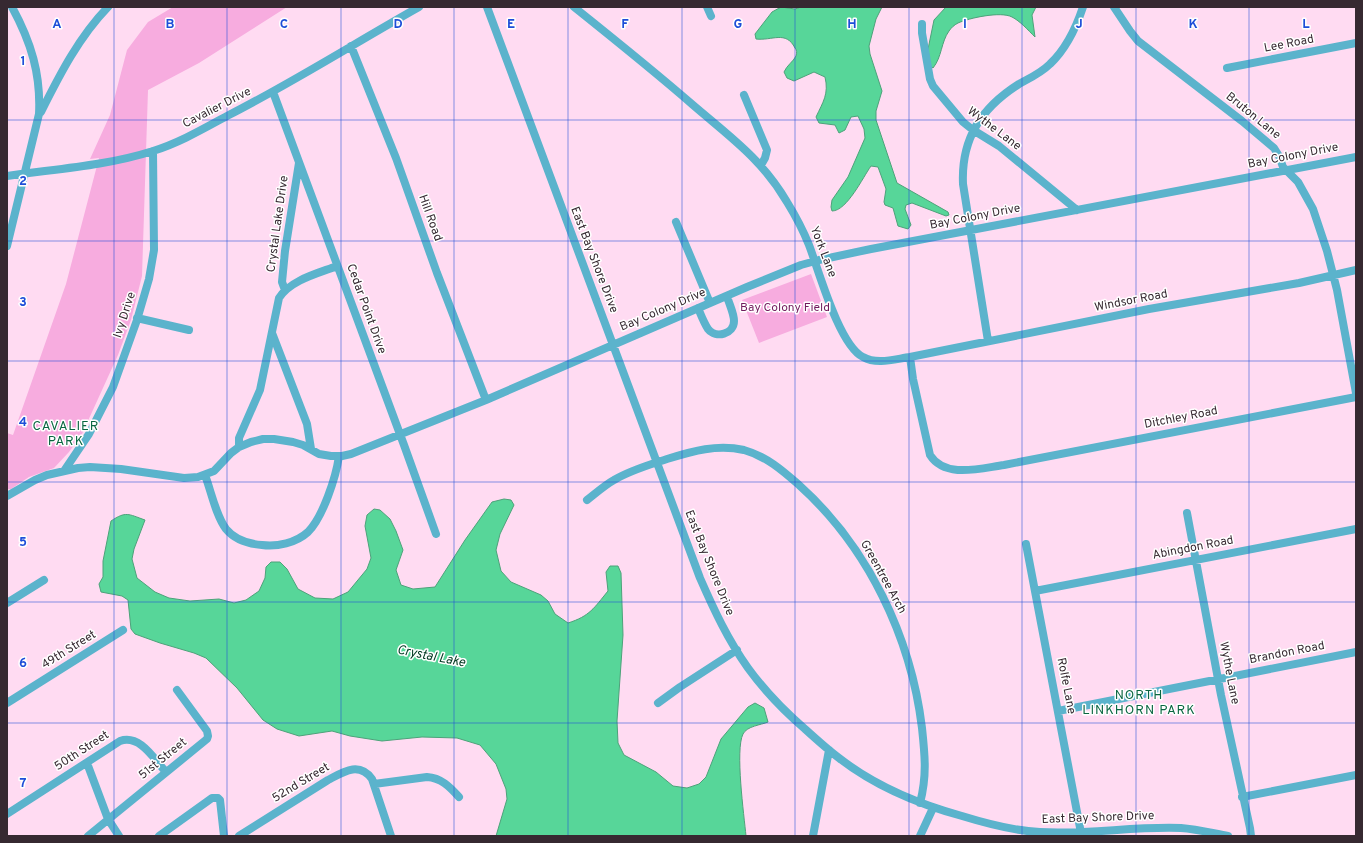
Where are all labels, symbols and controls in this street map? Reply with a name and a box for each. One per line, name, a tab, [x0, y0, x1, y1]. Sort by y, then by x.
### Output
text: A	[52, 17, 62, 33]
text: B	[166, 17, 175, 33]
text: C	[280, 17, 288, 33]
text: D	[393, 17, 403, 33]
text: E	[507, 17, 515, 33]
text: F	[621, 17, 629, 33]
text: G	[734, 17, 743, 33]
text: H	[847, 17, 857, 33]
text: I	[963, 17, 967, 33]
text: J	[1075, 17, 1083, 33]
text: K	[1188, 17, 1198, 33]
text: L	[1302, 17, 1310, 33]
street label: Lee Road	[1263, 31, 1315, 57]
text: 1	[20, 54, 26, 70]
street label: Cavalier Drive	[180, 84, 254, 132]
street label: Bruton Lane	[1222, 89, 1284, 143]
street label: Wythe Lane	[964, 103, 1024, 155]
street label: Bay Colony Drive	[1246, 139, 1340, 173]
text: 2	[19, 174, 27, 190]
street label: Crystal Lake Drive	[263, 175, 293, 273]
street label: Hill Road	[414, 193, 446, 243]
street label: Bay Colony Drive	[928, 200, 1022, 234]
street label: East Bay Shore Drive	[566, 205, 622, 315]
street label: York Lane	[806, 224, 840, 280]
street label: Cedar Point Drive	[342, 262, 390, 356]
street label: Bay Colony Drive	[617, 285, 709, 335]
street label: Windsor Road	[1093, 286, 1169, 316]
street label: Ivy Drive	[110, 290, 140, 340]
text: 3	[19, 295, 27, 311]
park label: Bay Colony Field	[740, 300, 830, 316]
street label: Ditchley Road	[1143, 403, 1219, 433]
text: 4	[19, 415, 27, 431]
district label: CAVALIER PARK	[33, 419, 99, 450]
street label: East Bay Shore Drive	[680, 508, 738, 618]
street label: Abingdon Road	[1151, 532, 1235, 564]
text: 5	[19, 535, 27, 551]
street label: Greentree Arch	[856, 537, 910, 617]
street label: 49th Street	[39, 627, 99, 673]
street label: Brandon Road	[1248, 638, 1326, 668]
street label: Wythe Lane	[1215, 640, 1243, 706]
water label: Crystal Lake	[396, 643, 467, 672]
text: 6	[19, 656, 27, 672]
street label: Rolfe Lane	[1053, 656, 1079, 716]
district label: NORTH LINKHORN PARK	[1082, 688, 1196, 719]
street label: 50th Street	[52, 727, 112, 775]
street label: 51st Street	[136, 735, 190, 783]
street label: 52nd Street	[269, 760, 333, 806]
text: 7	[20, 776, 27, 792]
street label: East Bay Shore Drive	[1041, 808, 1155, 828]

